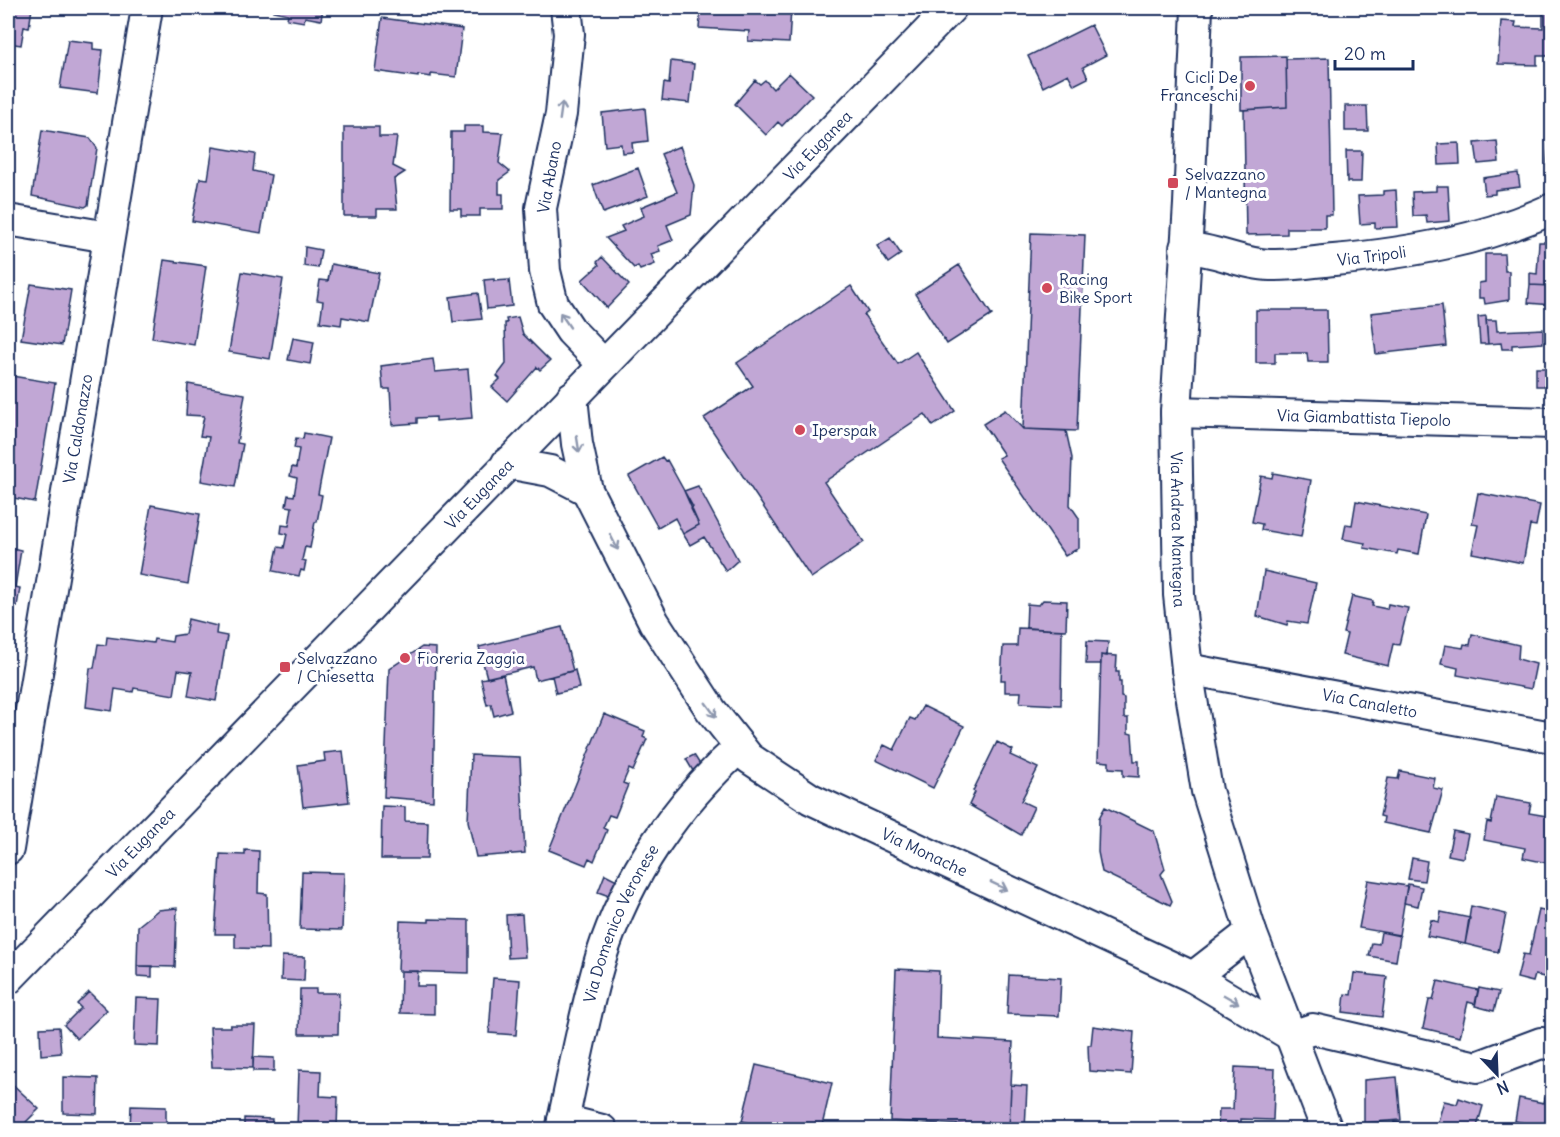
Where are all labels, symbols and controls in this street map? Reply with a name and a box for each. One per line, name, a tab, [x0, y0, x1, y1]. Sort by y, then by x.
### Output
scale bar	[1335, 33, 1413, 71]
text: 20 m	[1344, 42, 1386, 65]
place label: Cicli De Franceschi	[1160, 67, 1238, 105]
marker: Cicli De Franceschi	[1243, 79, 1257, 93]
one-way arrow	[555, 102, 566, 121]
street label: Via Euganea	[779, 106, 856, 185]
street label: Via Abano	[533, 139, 565, 215]
place label: Selvazzano / Mantegna	[1185, 164, 1267, 202]
marker: Selvazzano / Mantegna	[1166, 176, 1180, 190]
street label: Via Tripoli	[1336, 241, 1408, 270]
place label: Racing Bike Sport	[1059, 269, 1133, 307]
marker: Racing Bike Sport	[1040, 281, 1054, 295]
one-way arrow	[558, 312, 571, 329]
street label: Via Caldonazzo	[59, 372, 96, 485]
street label: Via Giambattista Tiepolo	[1277, 405, 1451, 430]
place label: Iperspak	[812, 420, 877, 440]
marker: Iperspak	[793, 423, 807, 437]
one-way arrow	[572, 433, 583, 453]
street label: Via Andrea Mantegna	[1167, 452, 1190, 608]
street label: Via Euganea	[440, 455, 518, 533]
one-way arrow	[608, 533, 620, 551]
place label: Selvazzano / Chiesetta	[297, 648, 378, 686]
place label: Fioreria Zaggia	[417, 648, 525, 668]
marker: Fioreria Zaggia	[398, 651, 412, 665]
marker: Selvazzano / Chiesetta	[278, 660, 292, 674]
street label: Via Canaletto	[1321, 684, 1419, 722]
one-way arrow	[705, 702, 718, 718]
street label: Via Euganea	[102, 803, 179, 882]
street label: Via Monache	[878, 823, 971, 881]
street label: Via Domenico Veronese	[579, 840, 663, 1005]
one-way arrow	[989, 881, 1007, 893]
one-way arrow	[1222, 993, 1239, 1005]
north arrow	[1467, 1044, 1527, 1104]
text: N	[1494, 1076, 1512, 1099]

